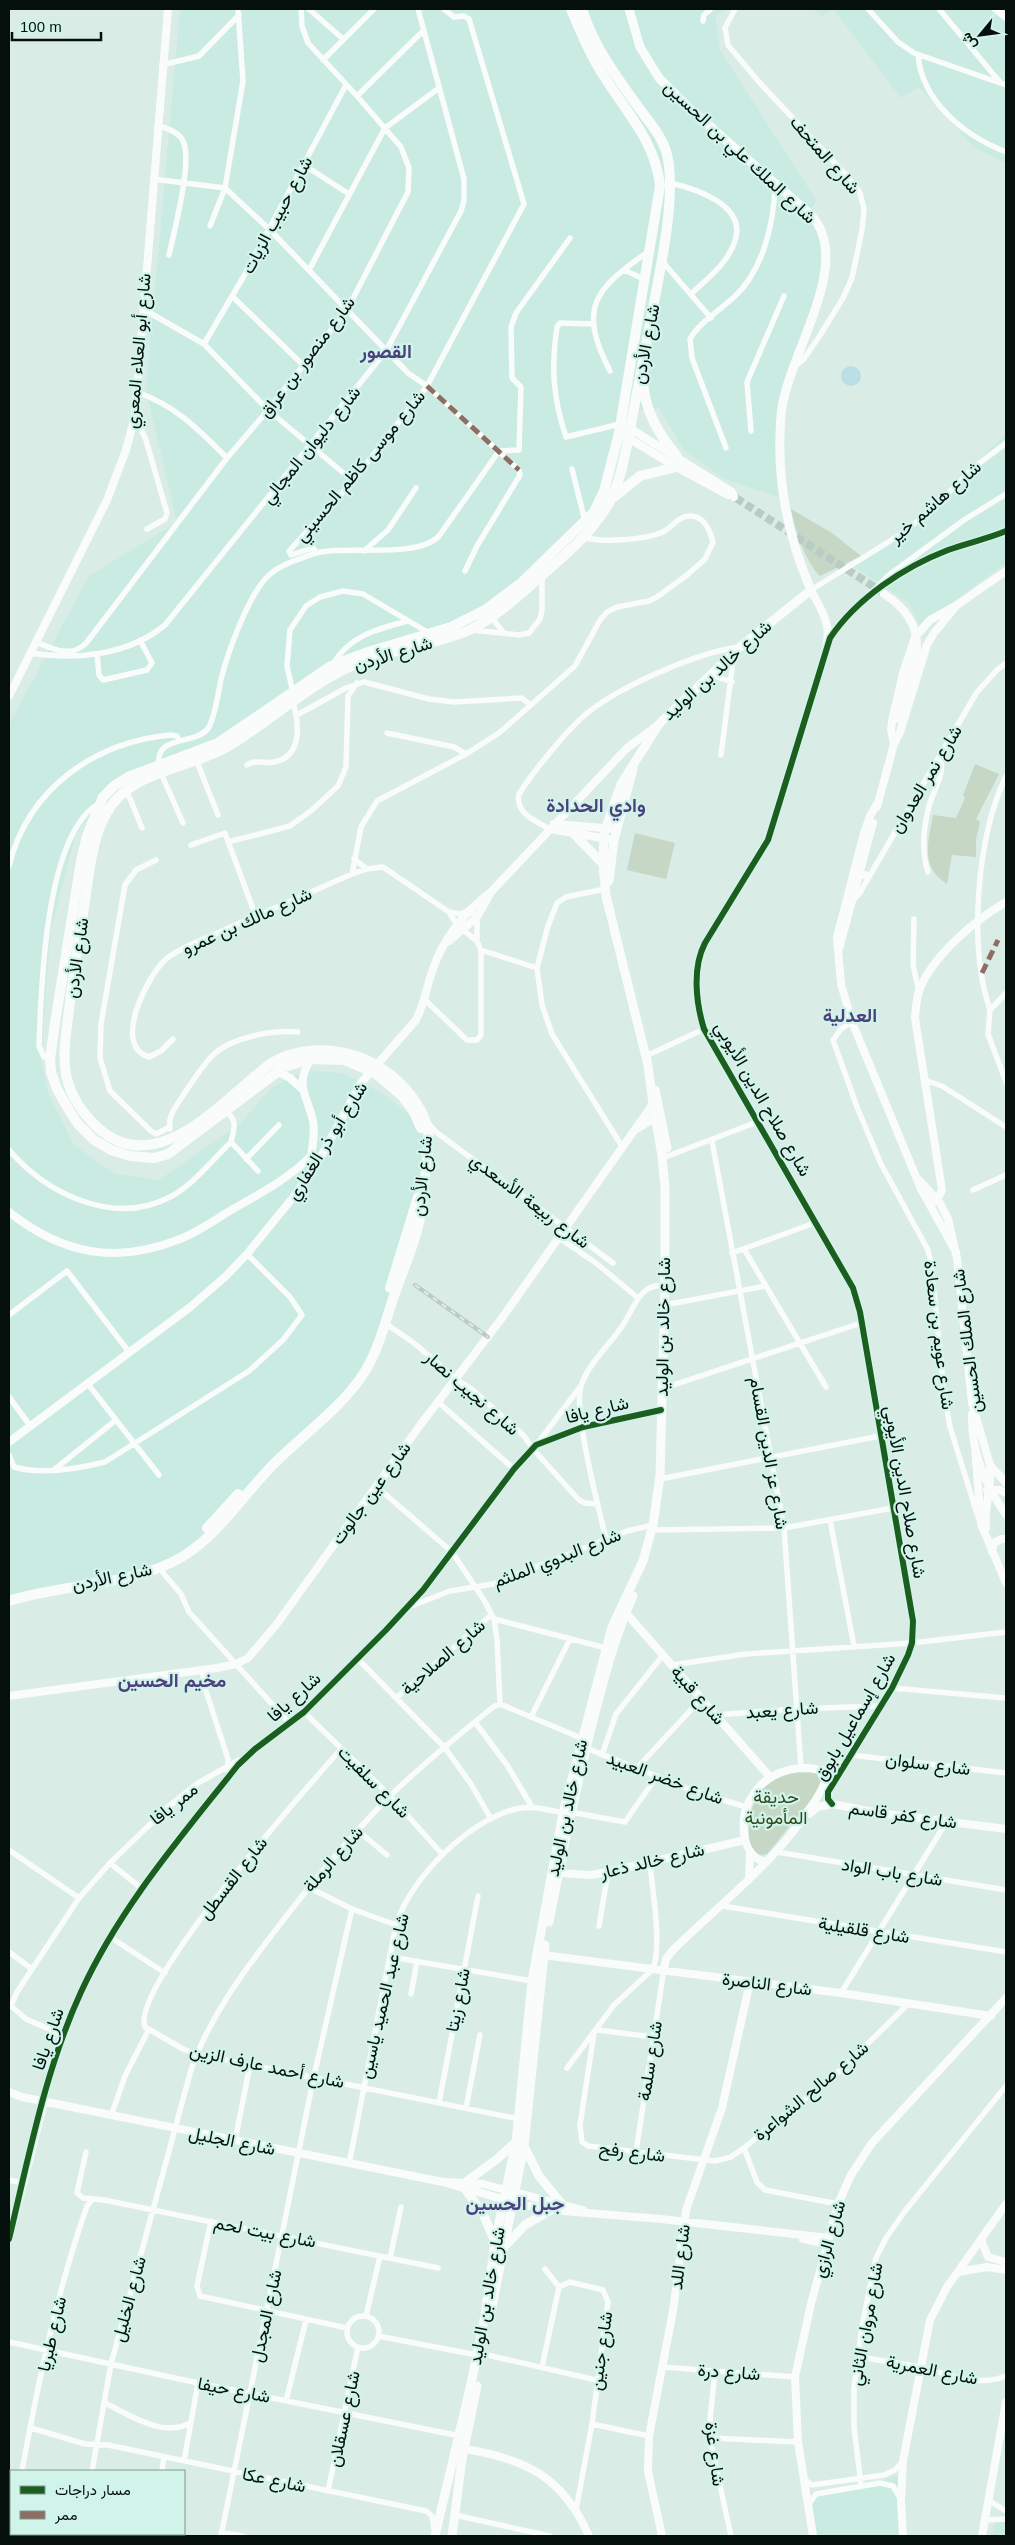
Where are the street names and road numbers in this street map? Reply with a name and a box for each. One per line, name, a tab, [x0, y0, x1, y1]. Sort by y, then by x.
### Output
street label: شارع الملك علي بن الحسين	[657, 76, 820, 231]
street label: شارع المتحف	[784, 112, 864, 199]
street label: شارع حبيب الزيات	[238, 153, 318, 278]
street label: شارع أبو العلاء المعري	[121, 272, 160, 430]
street label: شارع منصور بن عراق	[255, 292, 361, 423]
street label: شارع الأردن	[628, 302, 666, 386]
street label: شارع دليوان المجالي	[257, 382, 368, 511]
street label: شارع موسى كاظم الحسيني	[291, 386, 433, 549]
street label: شارع هاشم خير	[884, 457, 986, 549]
street label: شارع خالد بن الوليد	[658, 616, 777, 726]
street label: شارع الأردن	[351, 633, 435, 677]
street label: شارع نمر العدوان	[886, 721, 968, 838]
street label: شارع مالك بن عمرو	[179, 883, 316, 960]
street label: شارع الأردن	[61, 916, 95, 1000]
street label: شارع صلاح الدين الأيوبي	[706, 1018, 815, 1182]
street label: شارع أبو ذر الغفاري	[283, 1078, 376, 1206]
street label: شارع الأردن	[408, 1135, 438, 1218]
street label: شارع ربيعة الأسعدي	[463, 1150, 594, 1256]
street label: شارع خالد بن الوليد	[652, 1257, 676, 1397]
street label: شارع عويم بن سعادة	[918, 1259, 958, 1411]
street label: شارع الملك الحسين	[948, 1268, 988, 1414]
street label: شارع نجيب نصار	[419, 1346, 523, 1441]
street label: شارع عز الدين القسام	[744, 1375, 792, 1531]
street label: شارع يافا	[563, 1392, 631, 1429]
street label: شارع صلاح الدين الأيوبي	[875, 1404, 930, 1581]
street label: شارع عين جالوت	[327, 1438, 416, 1549]
street label: شارع البدوي الملثم	[490, 1524, 626, 1596]
street label: شارع الأردن	[70, 1559, 154, 1597]
street label: شارع الصلاحية	[397, 1615, 490, 1700]
street label: شارع إسماعيل بابوق	[810, 1650, 901, 1785]
street label: شارع قبية	[665, 1661, 729, 1730]
street label: شارع يافا	[263, 1668, 326, 1727]
street label: شارع يعبد	[745, 1697, 819, 1725]
street label: شارع خالد بن الوليد	[543, 1738, 593, 1879]
street label: شارع سلفيت	[333, 1742, 414, 1823]
street label: شارع خضر العبيد	[603, 1748, 726, 1810]
street label: شارع سلوان	[884, 1749, 972, 1781]
street label: ممر يافا	[146, 1779, 202, 1830]
street label: شارع كفر قاسم	[848, 1798, 958, 1834]
street label: شارع الرملة	[299, 1822, 369, 1897]
street label: شارع القسطل	[195, 1833, 273, 1924]
street label: شارع خالد ذعار	[597, 1839, 707, 1885]
street label: شارع باب الواد	[840, 1854, 944, 1892]
street label: شارع عبد الحميد ياسين	[355, 1911, 415, 2081]
street label: شارع قلقيلية	[817, 1913, 911, 1949]
street label: شارع زيتا	[442, 1966, 476, 2034]
street label: شارع الناصرة	[721, 1969, 813, 2001]
street label: شارع يافا	[28, 2005, 70, 2073]
street label: شارع سلمة	[634, 2020, 668, 2103]
street label: شارع صالح الشواعرة	[750, 2037, 874, 2146]
street label: شارع أحمد عارف الزين	[187, 2040, 346, 2094]
street label: شارع الجليل	[187, 2123, 277, 2161]
street label: شارع رفح	[597, 2138, 666, 2168]
street label: شارع الرازي	[808, 2198, 854, 2281]
street label: شارع بيت لحم	[212, 2212, 318, 2254]
street label: شارع اللد	[666, 2223, 696, 2291]
street label: شارع خالد بن الوليد	[465, 2225, 511, 2367]
street label: شارع الخليل	[108, 2254, 152, 2344]
street label: شارع مروان الثاني	[845, 2261, 892, 2388]
street label: شارع المجدل	[246, 2268, 288, 2365]
street label: شارع طبريا	[34, 2295, 72, 2374]
street label: شارع جنين	[586, 2310, 618, 2392]
street label: شارع العمرية	[884, 2351, 980, 2391]
street label: شارع درة	[697, 2360, 761, 2386]
street label: شارع عسقلان	[324, 2369, 366, 2469]
street label: شارع حيفا	[196, 2373, 272, 2409]
street label: شارع غزة	[699, 2421, 729, 2487]
street label: شارع عكا	[240, 2464, 308, 2498]

